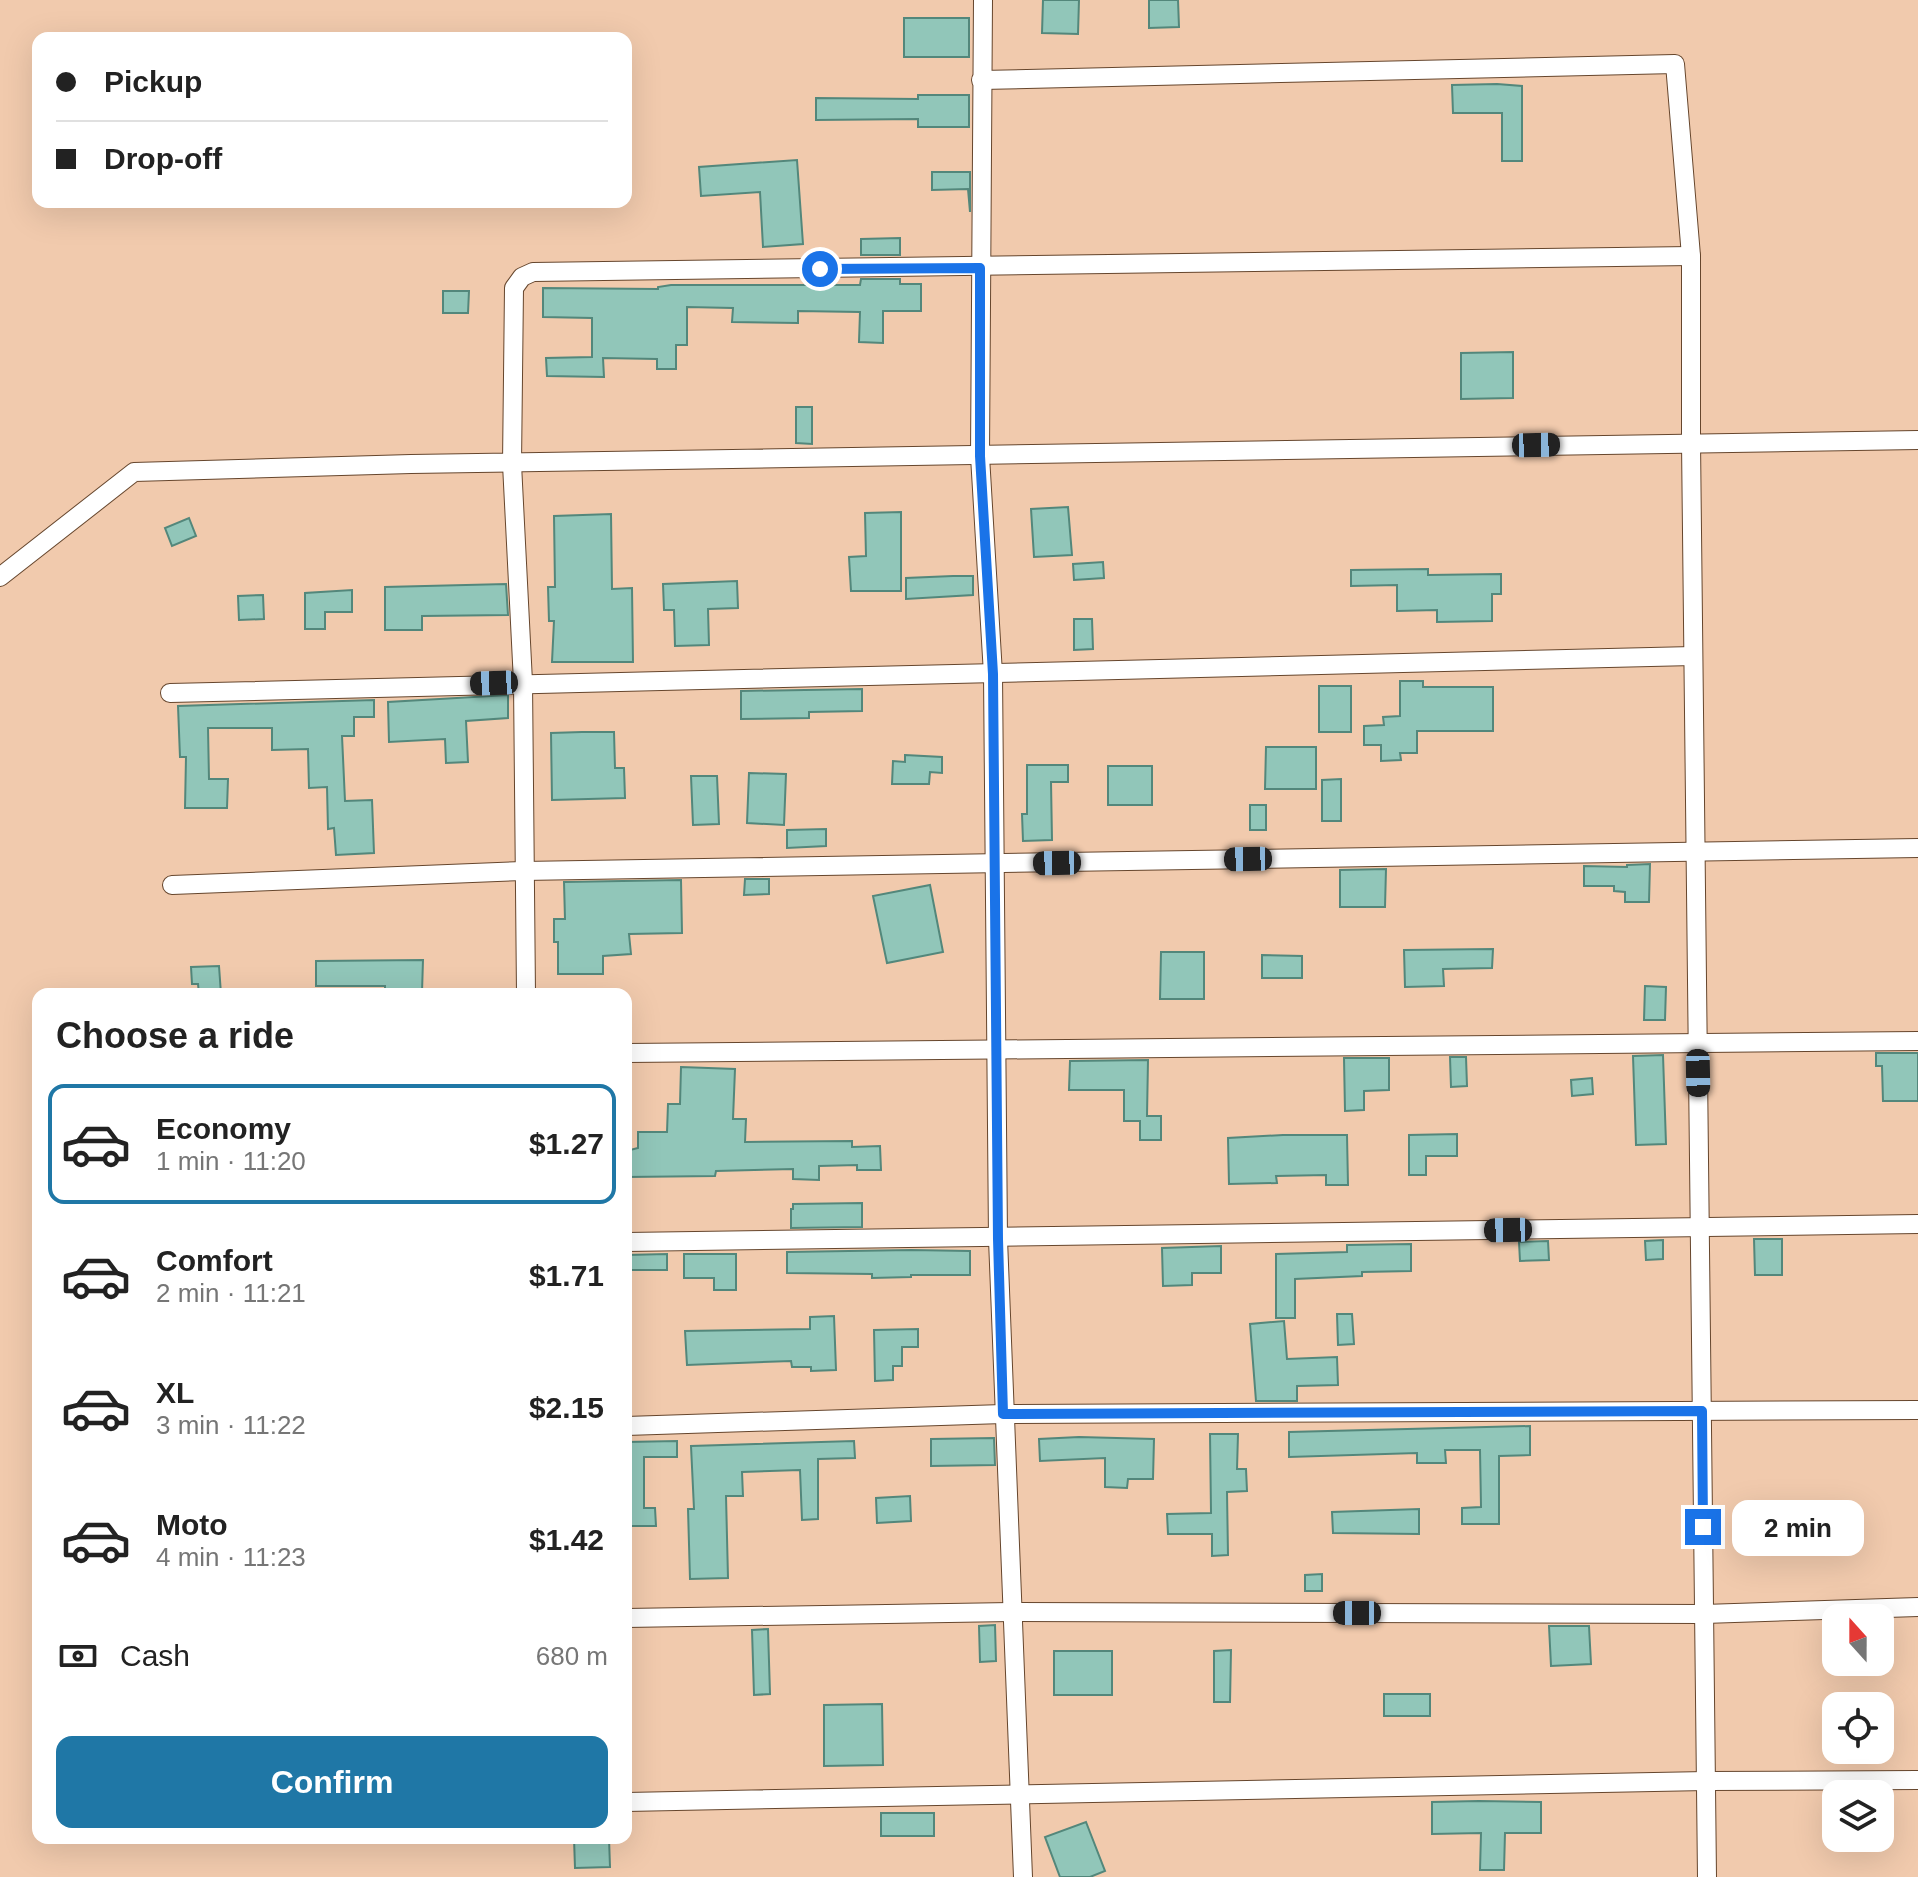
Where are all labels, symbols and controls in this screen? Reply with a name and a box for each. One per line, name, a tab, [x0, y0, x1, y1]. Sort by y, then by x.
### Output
text: Pickup	[104, 65, 202, 98]
text: Drop-off	[104, 142, 222, 175]
route start	[802, 251, 838, 287]
car	[1512, 433, 1560, 457]
car	[470, 670, 518, 696]
car	[1224, 847, 1272, 871]
car	[1033, 851, 1081, 875]
text: Choose a ride	[56, 1015, 294, 1056]
car	[1686, 1049, 1710, 1097]
icon: car	[60, 1108, 132, 1180]
text: Economy	[156, 1112, 291, 1145]
text: $1.27	[529, 1127, 604, 1160]
text: 1 min · 11:20	[156, 1146, 306, 1176]
car	[1484, 1218, 1532, 1242]
icon: car	[60, 1240, 132, 1312]
text: Comfort	[156, 1244, 273, 1277]
text: $1.71	[529, 1259, 604, 1292]
text: 2 min · 11:21	[156, 1278, 306, 1308]
icon: car	[60, 1372, 132, 1444]
text: XL	[156, 1376, 194, 1409]
text: $2.15	[529, 1391, 604, 1424]
text: 3 min · 11:22	[156, 1410, 306, 1440]
callout: 2 min	[1731, 1499, 1863, 1555]
icon: car	[60, 1504, 132, 1576]
text: Moto	[156, 1508, 228, 1541]
route end	[1685, 1509, 1721, 1545]
text: 2 min	[1764, 1513, 1832, 1543]
text: $1.42	[529, 1523, 604, 1556]
text: 4 min · 11:23	[156, 1542, 306, 1572]
car	[1333, 1601, 1381, 1625]
north arrow	[1822, 1604, 1894, 1676]
map controls	[1822, 1604, 1894, 1852]
icon: cash	[56, 1634, 100, 1678]
text: Cash	[120, 1639, 190, 1672]
text: 680 m	[536, 1641, 608, 1671]
button: locate	[1822, 1692, 1894, 1764]
button: Confirm	[56, 1736, 608, 1828]
button: layers	[1822, 1780, 1894, 1852]

